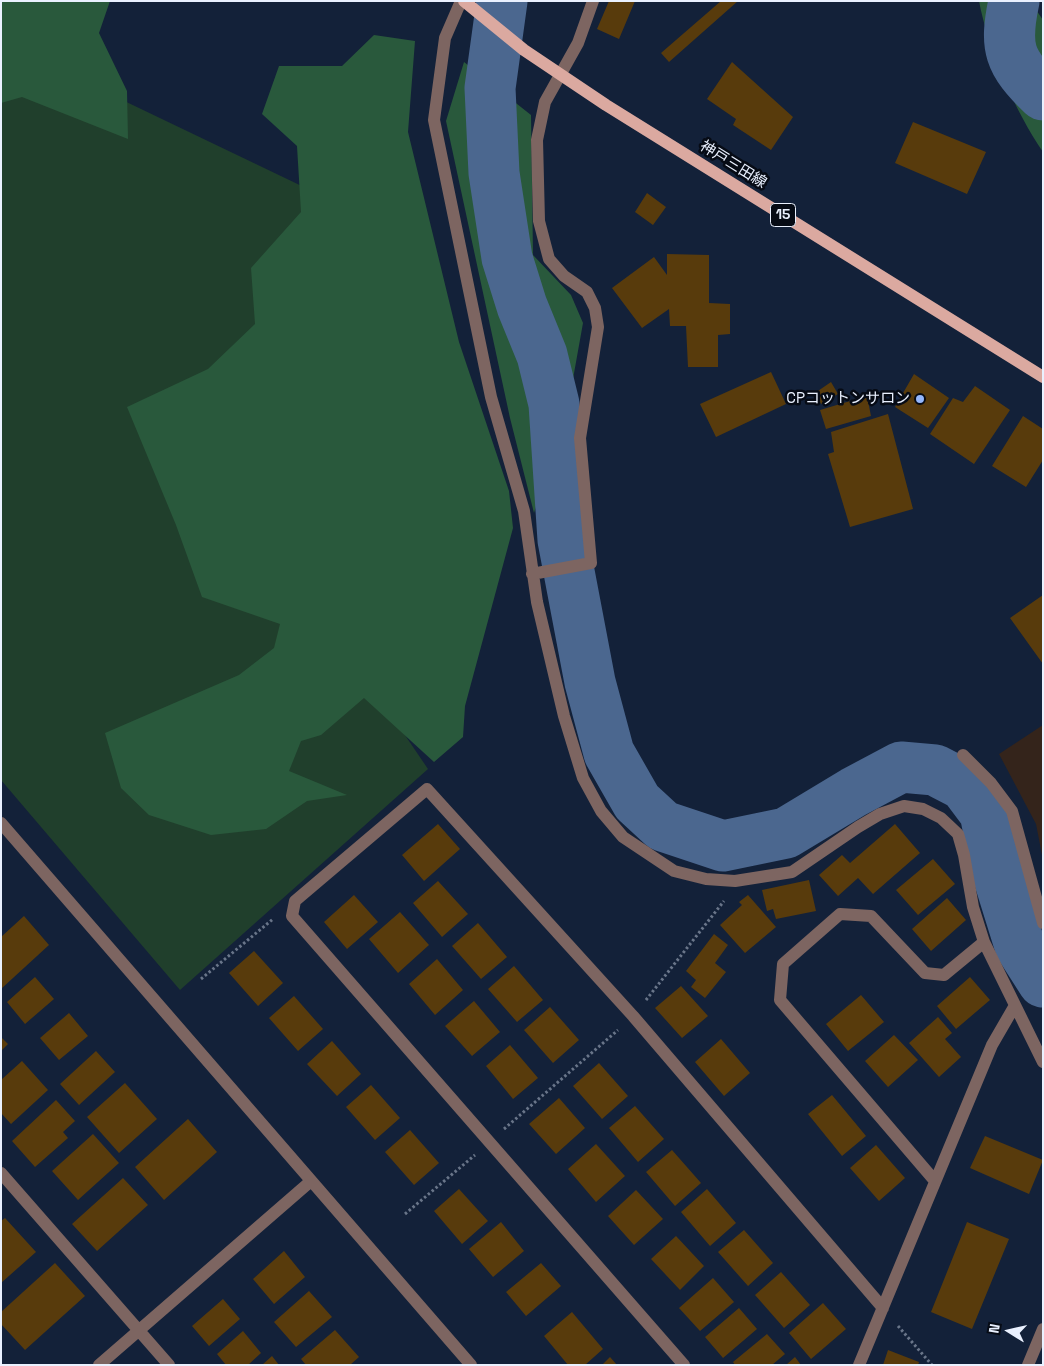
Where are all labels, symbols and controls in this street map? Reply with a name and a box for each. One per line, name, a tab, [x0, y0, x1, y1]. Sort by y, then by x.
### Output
street label: 神戸三田線	[696, 137, 770, 193]
road number: 15	[770, 204, 796, 226]
place label: CPコットンサロン	[786, 390, 910, 408]
marker: CPコットンサロン	[914, 393, 926, 405]
north arrow	[984, 1306, 1034, 1356]
text: N	[985, 1322, 1004, 1335]

